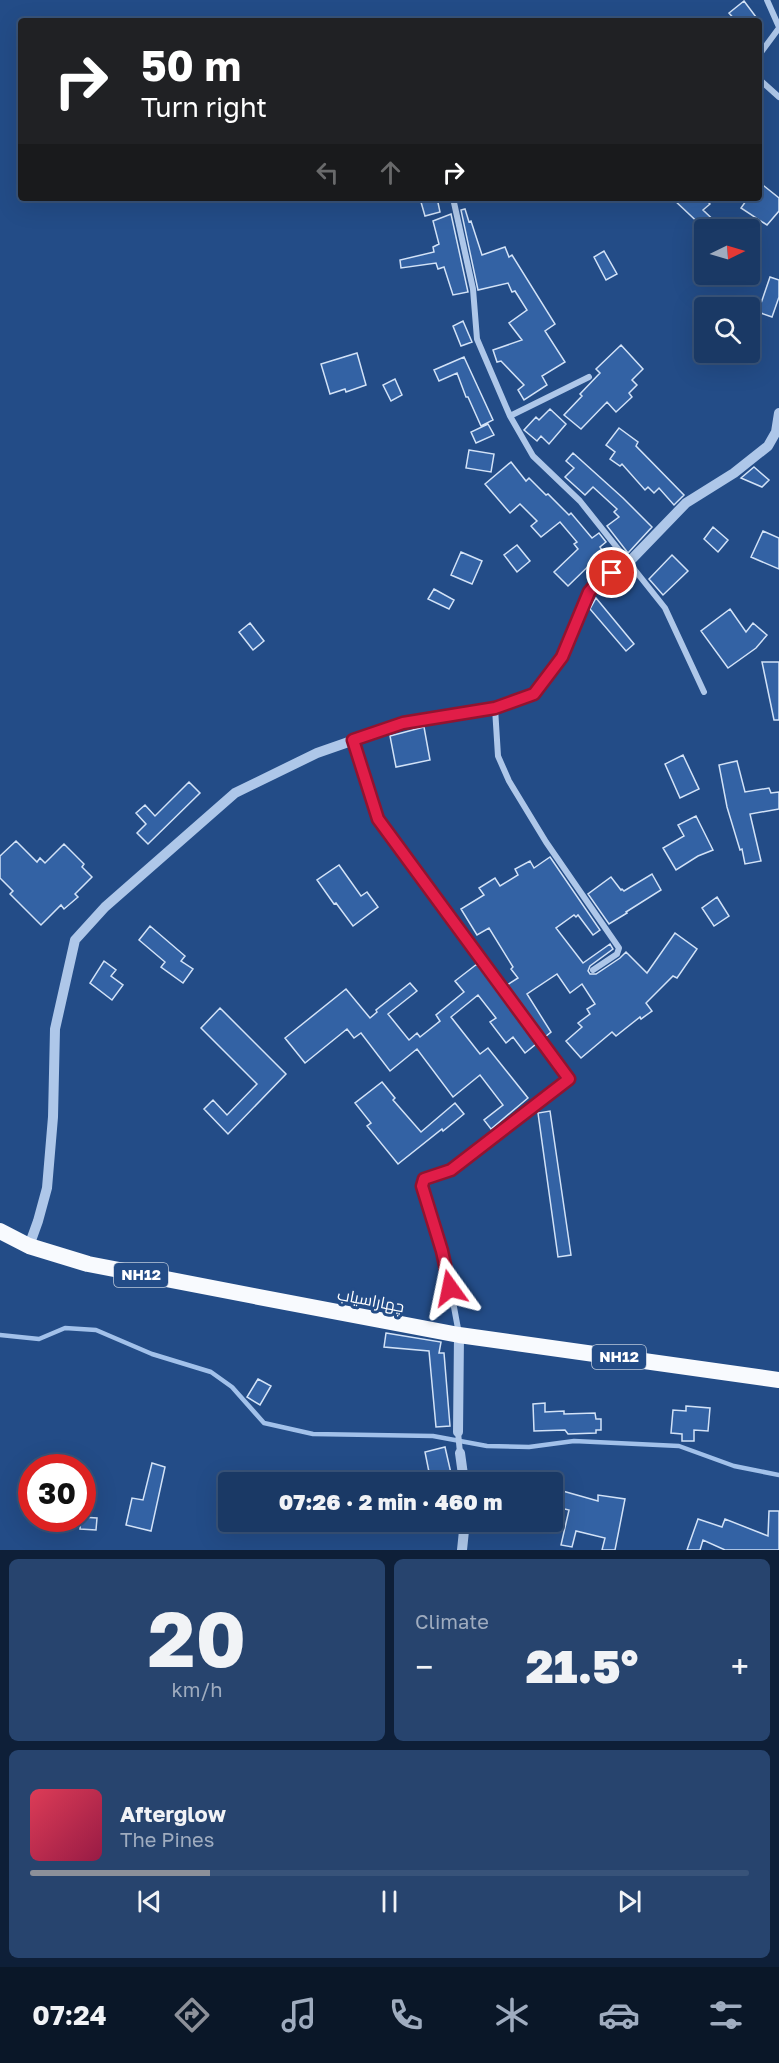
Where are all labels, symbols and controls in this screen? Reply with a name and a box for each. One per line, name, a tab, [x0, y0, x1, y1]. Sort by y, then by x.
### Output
text: 50 m	[141, 40, 241, 90]
icon: right	[42, 42, 120, 120]
text: Turn right	[141, 91, 267, 123]
icon: left	[311, 156, 344, 189]
icon: ahead	[374, 156, 407, 189]
icon: right	[437, 156, 470, 189]
north arrow	[694, 219, 760, 285]
map controls	[694, 219, 760, 363]
button: search	[694, 297, 760, 363]
pin	[586, 547, 637, 598]
icon: arrive	[595, 556, 628, 589]
position arrow	[418, 1256, 482, 1320]
road number: NH12	[114, 1263, 168, 1287]
street label: چهاراسیاب	[335, 1284, 406, 1318]
road number: NH12	[592, 1345, 646, 1369]
speed limit sign: 30	[18, 1454, 96, 1532]
text: 07:26 · 2 min · 460 m	[279, 1488, 502, 1515]
text: 20	[148, 1591, 246, 1684]
text: Climate	[415, 1609, 489, 1633]
text: 21.5°	[526, 1639, 638, 1693]
text: −	[415, 1647, 433, 1686]
text: +	[731, 1647, 749, 1686]
text: km/h	[172, 1677, 222, 1701]
text: Afterglow	[120, 1800, 226, 1827]
text: The Pines	[120, 1827, 214, 1851]
icon: previous	[133, 1885, 166, 1918]
icon: pause	[373, 1885, 406, 1918]
icon: next	[613, 1885, 646, 1918]
icon: directions	[171, 1994, 213, 2036]
icon: music	[278, 1994, 320, 2036]
icon: phone	[385, 1994, 427, 2036]
icon: climate	[491, 1994, 533, 2036]
icon: car	[598, 1994, 640, 2036]
icon: filters	[705, 1994, 747, 2036]
text: 07:24	[32, 1999, 107, 2031]

